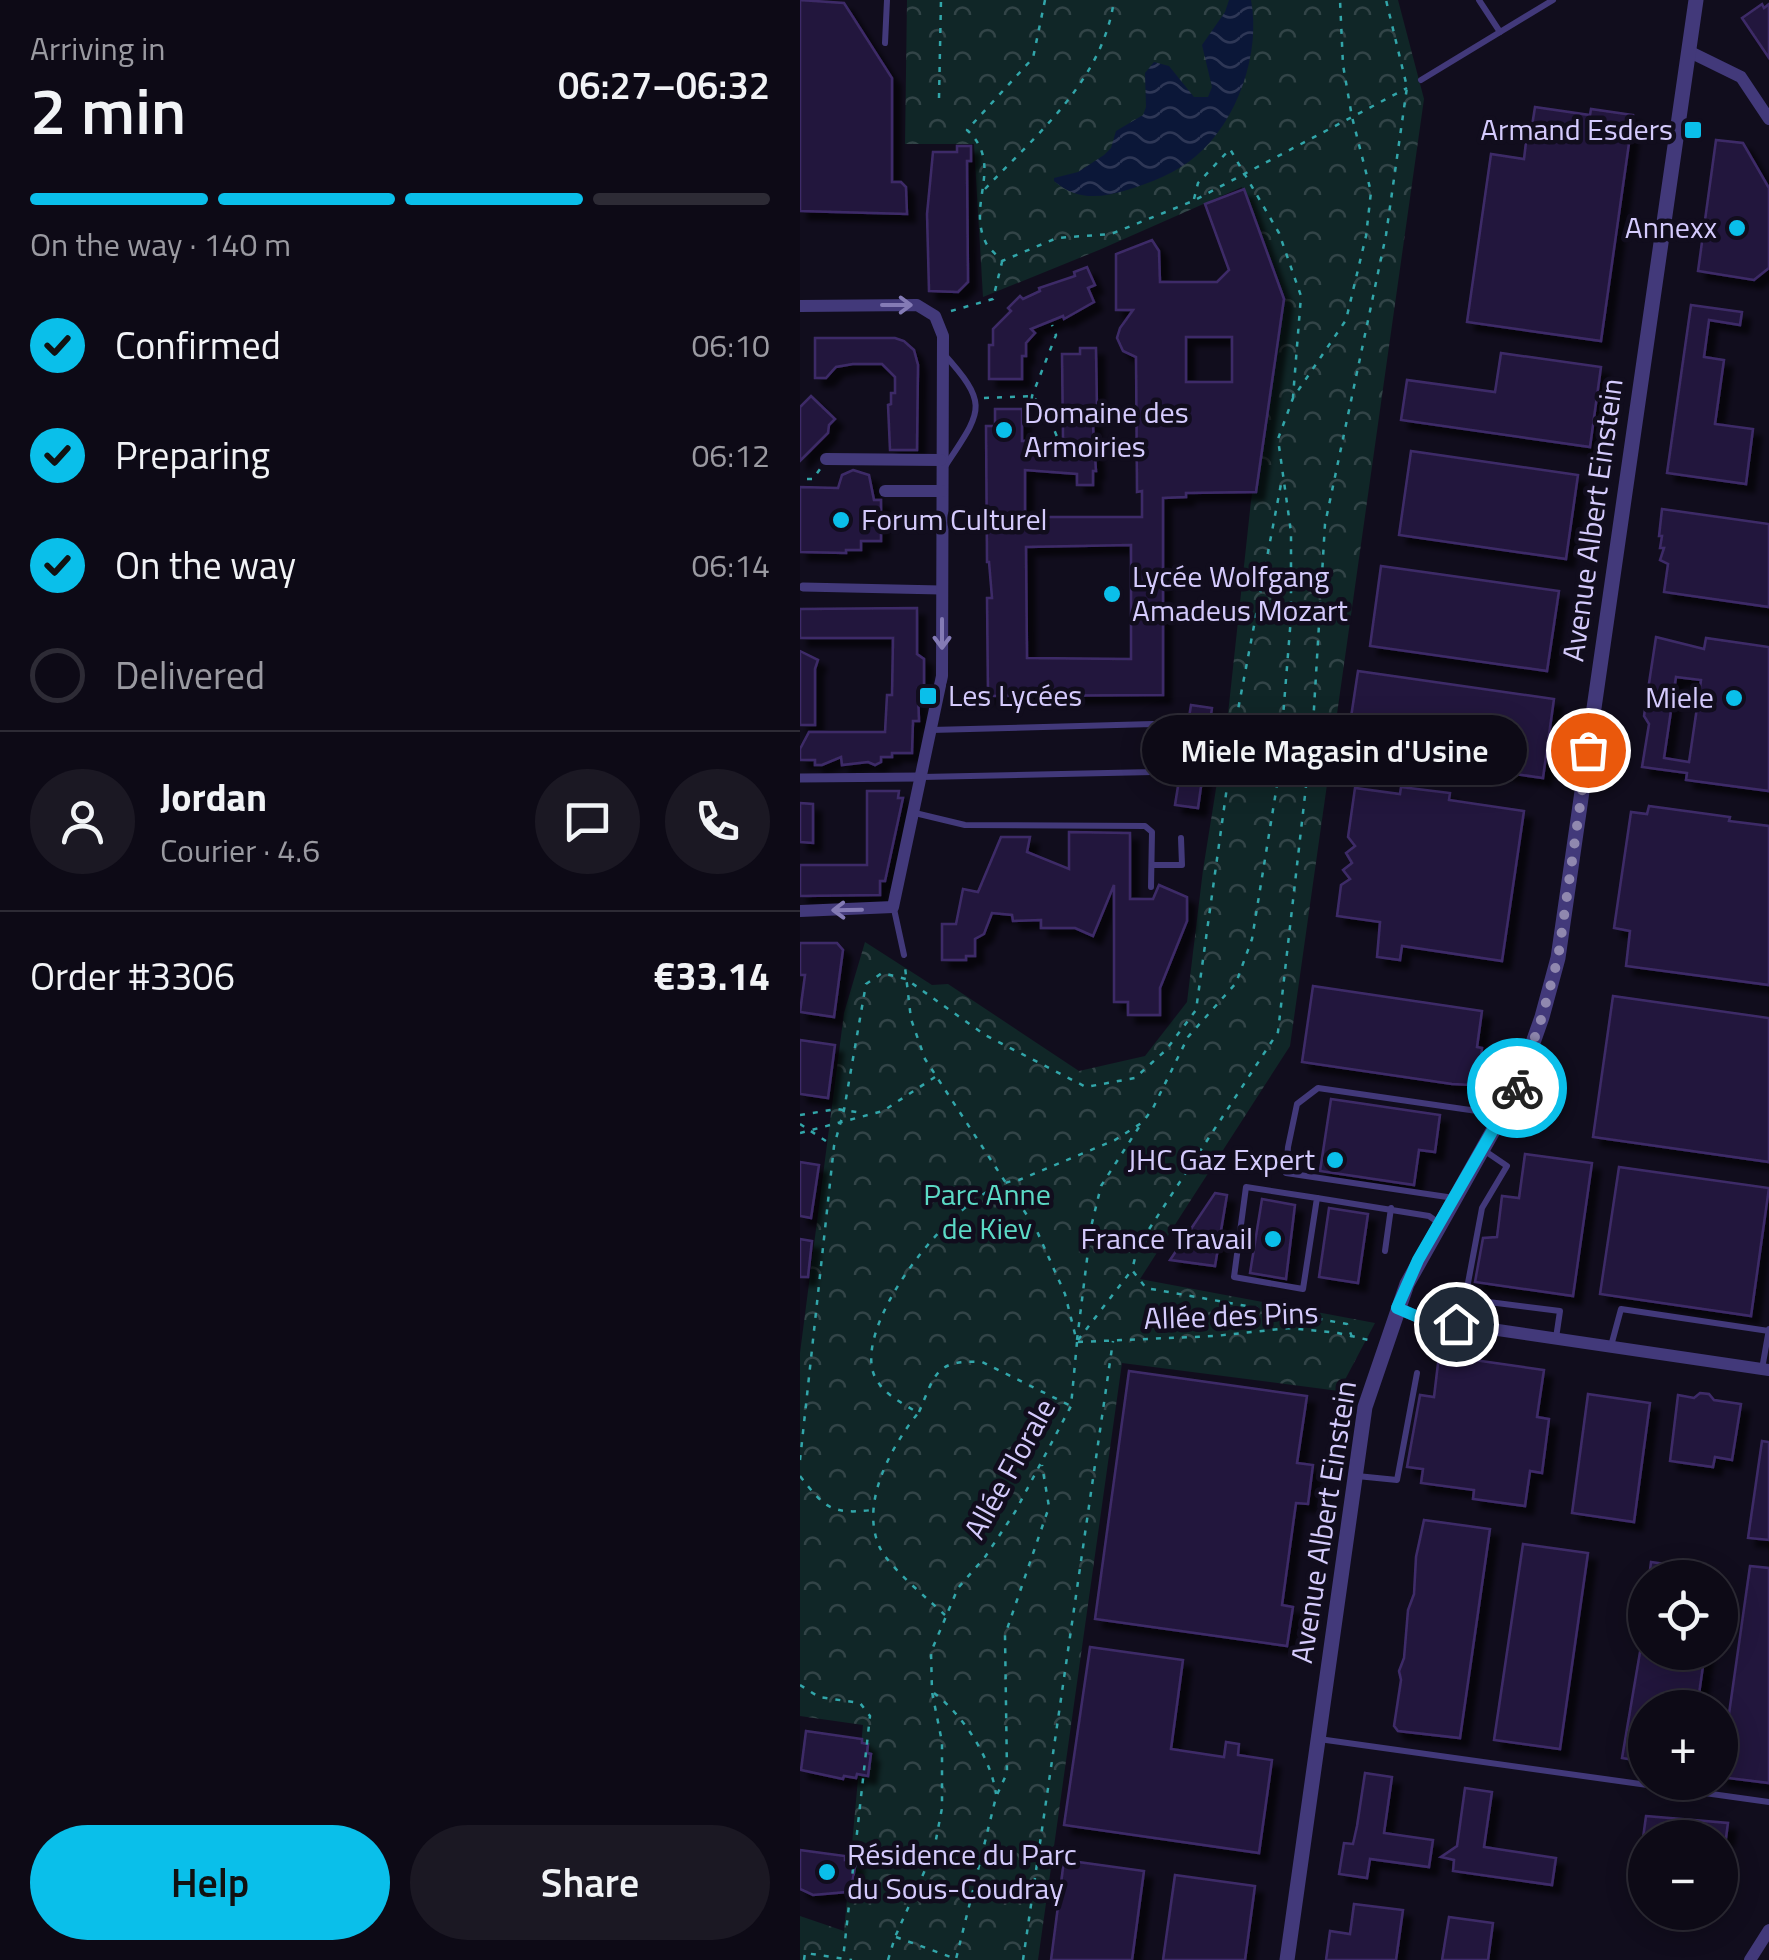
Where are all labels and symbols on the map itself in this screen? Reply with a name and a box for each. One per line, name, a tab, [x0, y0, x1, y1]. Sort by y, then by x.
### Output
place label: Armand Esders	[1480, 106, 1673, 152]
marker: Armand Esders	[1682, 119, 1704, 141]
place label: Annexx	[1625, 204, 1717, 250]
marker: Annexx	[1726, 217, 1748, 239]
one-way arrow	[880, 296, 913, 314]
street label: Avenue Albert Einstein	[1549, 375, 1635, 664]
place label: Domaine des Armoiries	[1024, 389, 1189, 469]
marker: Domaine des Armoiries	[993, 419, 1015, 441]
place label: Forum Culturel	[861, 496, 1048, 542]
marker: Forum Culturel	[830, 509, 852, 531]
place label: Lycée Wolfgang Amadeus Mozart	[1132, 553, 1348, 633]
marker: Lycée Wolfgang Amadeus Mozart	[1101, 583, 1123, 605]
one-way arrow	[932, 618, 951, 650]
place label: Les Lycées	[948, 672, 1082, 718]
place label: Miele	[1645, 674, 1714, 720]
marker: Les Lycées	[917, 685, 939, 707]
marker: Miele	[1723, 687, 1745, 709]
pin	[1546, 708, 1631, 793]
callout: Miele Magasin d'Usine	[1143, 715, 1528, 785]
one-way arrow	[831, 901, 863, 920]
courier	[1467, 1038, 1567, 1138]
place label: JHC Gaz Expert	[1127, 1136, 1315, 1182]
marker: JHC Gaz Expert	[1324, 1149, 1346, 1171]
park label: Parc Anne de Kiev	[923, 1171, 1051, 1251]
place label: France Travail	[1081, 1215, 1253, 1261]
marker: France Travail	[1262, 1228, 1284, 1250]
pin	[1414, 1282, 1499, 1367]
street label: Allée des Pins	[1143, 1289, 1319, 1341]
street label: Avenue Albert Einstein	[1278, 1377, 1368, 1666]
street label: Allée Florale	[952, 1390, 1067, 1547]
place label: Résidence du Parc du Sous-Coudray	[847, 1831, 1077, 1911]
marker: Résidence du Parc du Sous-Coudray	[816, 1861, 838, 1883]

